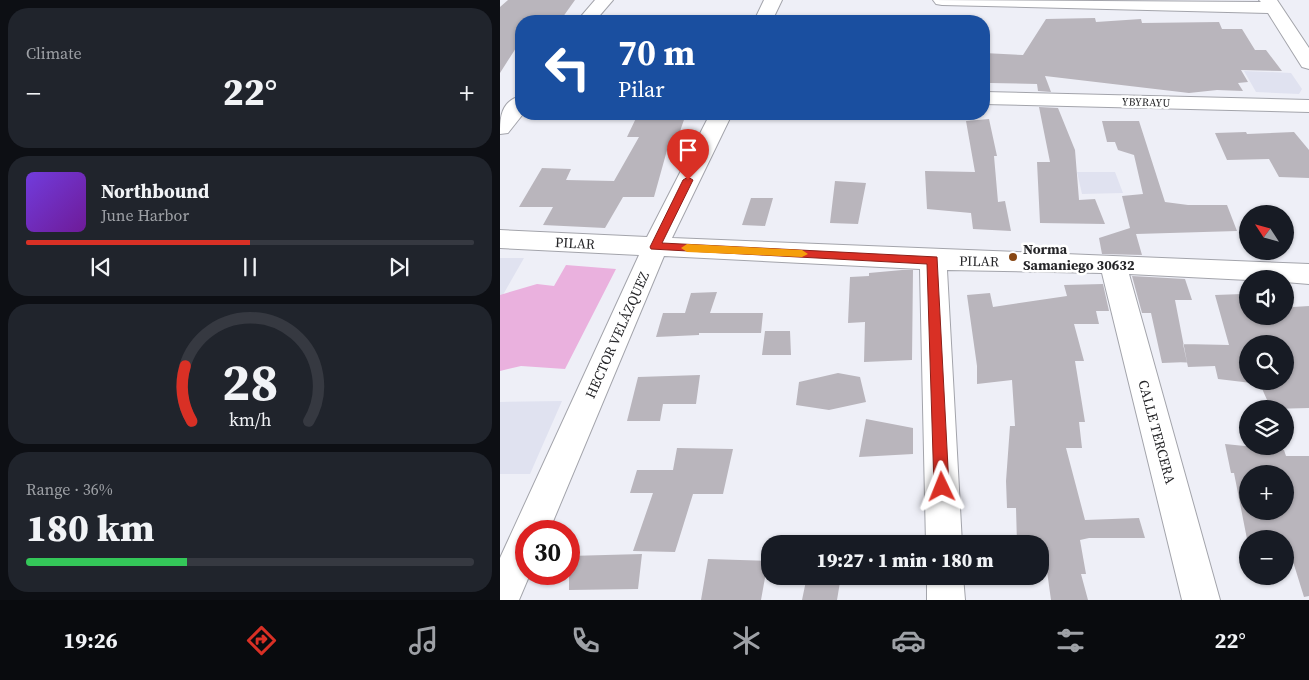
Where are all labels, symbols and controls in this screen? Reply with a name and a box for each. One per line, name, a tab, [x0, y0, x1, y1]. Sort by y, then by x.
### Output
text: 70 m	[618, 29, 695, 77]
icon: left	[535, 35, 600, 100]
text: Climate	[26, 42, 82, 64]
text: 22°	[223, 66, 277, 118]
text: −	[26, 74, 41, 112]
text: +	[459, 74, 474, 112]
text: Pilar	[618, 74, 664, 104]
street label: YBYRAYU	[1121, 94, 1171, 111]
pin	[667, 129, 709, 180]
icon: arrive	[674, 136, 702, 164]
text: Northbound	[101, 178, 209, 204]
text: June Harbor	[101, 204, 189, 226]
north arrow	[1239, 205, 1294, 260]
map controls	[1239, 205, 1294, 585]
street label: PILAR	[555, 232, 595, 254]
place label: Norma Samaniego 30632	[1023, 239, 1135, 275]
street label: PILAR	[959, 251, 999, 271]
marker: Norma Samaniego 30632	[1007, 251, 1019, 263]
icon: previous	[87, 253, 115, 281]
icon: pause	[236, 253, 264, 281]
icon: next	[385, 253, 413, 281]
street label: HECTOR VELÁZQUEZ	[580, 268, 654, 402]
button: sound	[1239, 270, 1294, 325]
button: search	[1239, 335, 1294, 390]
text: 28	[222, 346, 278, 417]
street label: CALLE TERCERA	[1133, 378, 1181, 487]
button: layers	[1239, 400, 1294, 455]
text: km/h	[229, 407, 272, 432]
position arrow	[915, 460, 967, 512]
button: +	[1239, 465, 1294, 520]
text: Range · 36%	[26, 478, 113, 500]
text: 180 km	[26, 502, 154, 554]
speed limit sign: 30	[515, 520, 580, 585]
button: −	[1239, 530, 1294, 585]
text: 19:27 · 1 min · 180 m	[816, 547, 994, 573]
icon: directions	[244, 623, 279, 658]
icon: music	[406, 623, 441, 658]
icon: phone	[568, 623, 603, 658]
icon: climate	[729, 623, 764, 658]
icon: car	[891, 623, 926, 658]
icon: filters	[1053, 623, 1088, 658]
text: 19:26	[63, 625, 118, 655]
text: 22°	[1215, 625, 1246, 655]

